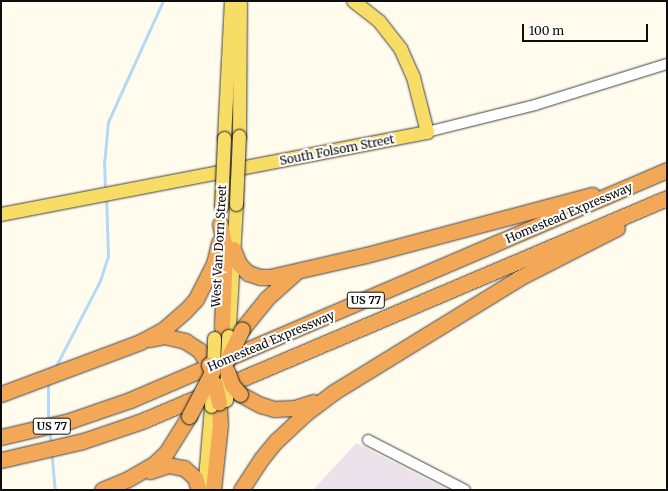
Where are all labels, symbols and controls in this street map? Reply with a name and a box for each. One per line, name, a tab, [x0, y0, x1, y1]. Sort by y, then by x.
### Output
scale bar	[524, 16, 650, 42]
text: 100 m	[529, 23, 564, 38]
street label: South Folsom Street	[278, 132, 396, 168]
street label: Homestead Expressway	[503, 180, 635, 246]
street label: West Van Dorn Street	[209, 184, 229, 308]
road number: US 77	[346, 291, 386, 309]
street label: Homestead Expressway	[205, 308, 337, 374]
road number: US 77	[32, 417, 72, 435]

